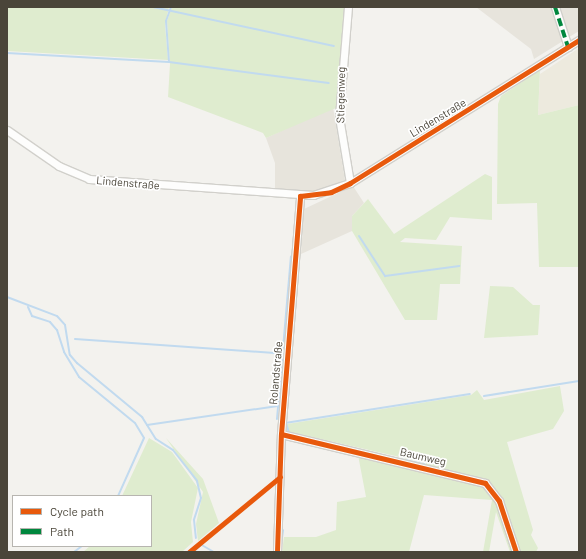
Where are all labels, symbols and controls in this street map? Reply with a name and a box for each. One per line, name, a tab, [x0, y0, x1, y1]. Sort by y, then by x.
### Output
street label: Stiegenweg	[334, 67, 348, 123]
street label: Lindenstraße	[407, 96, 469, 140]
street label: Lindenstraße	[96, 174, 160, 192]
street label: Rolandstraße	[267, 341, 285, 405]
street label: Baumweg	[399, 445, 447, 469]
legend	[12, 495, 152, 547]
text: Cycle path	[50, 504, 104, 518]
text: Path	[50, 524, 74, 538]

